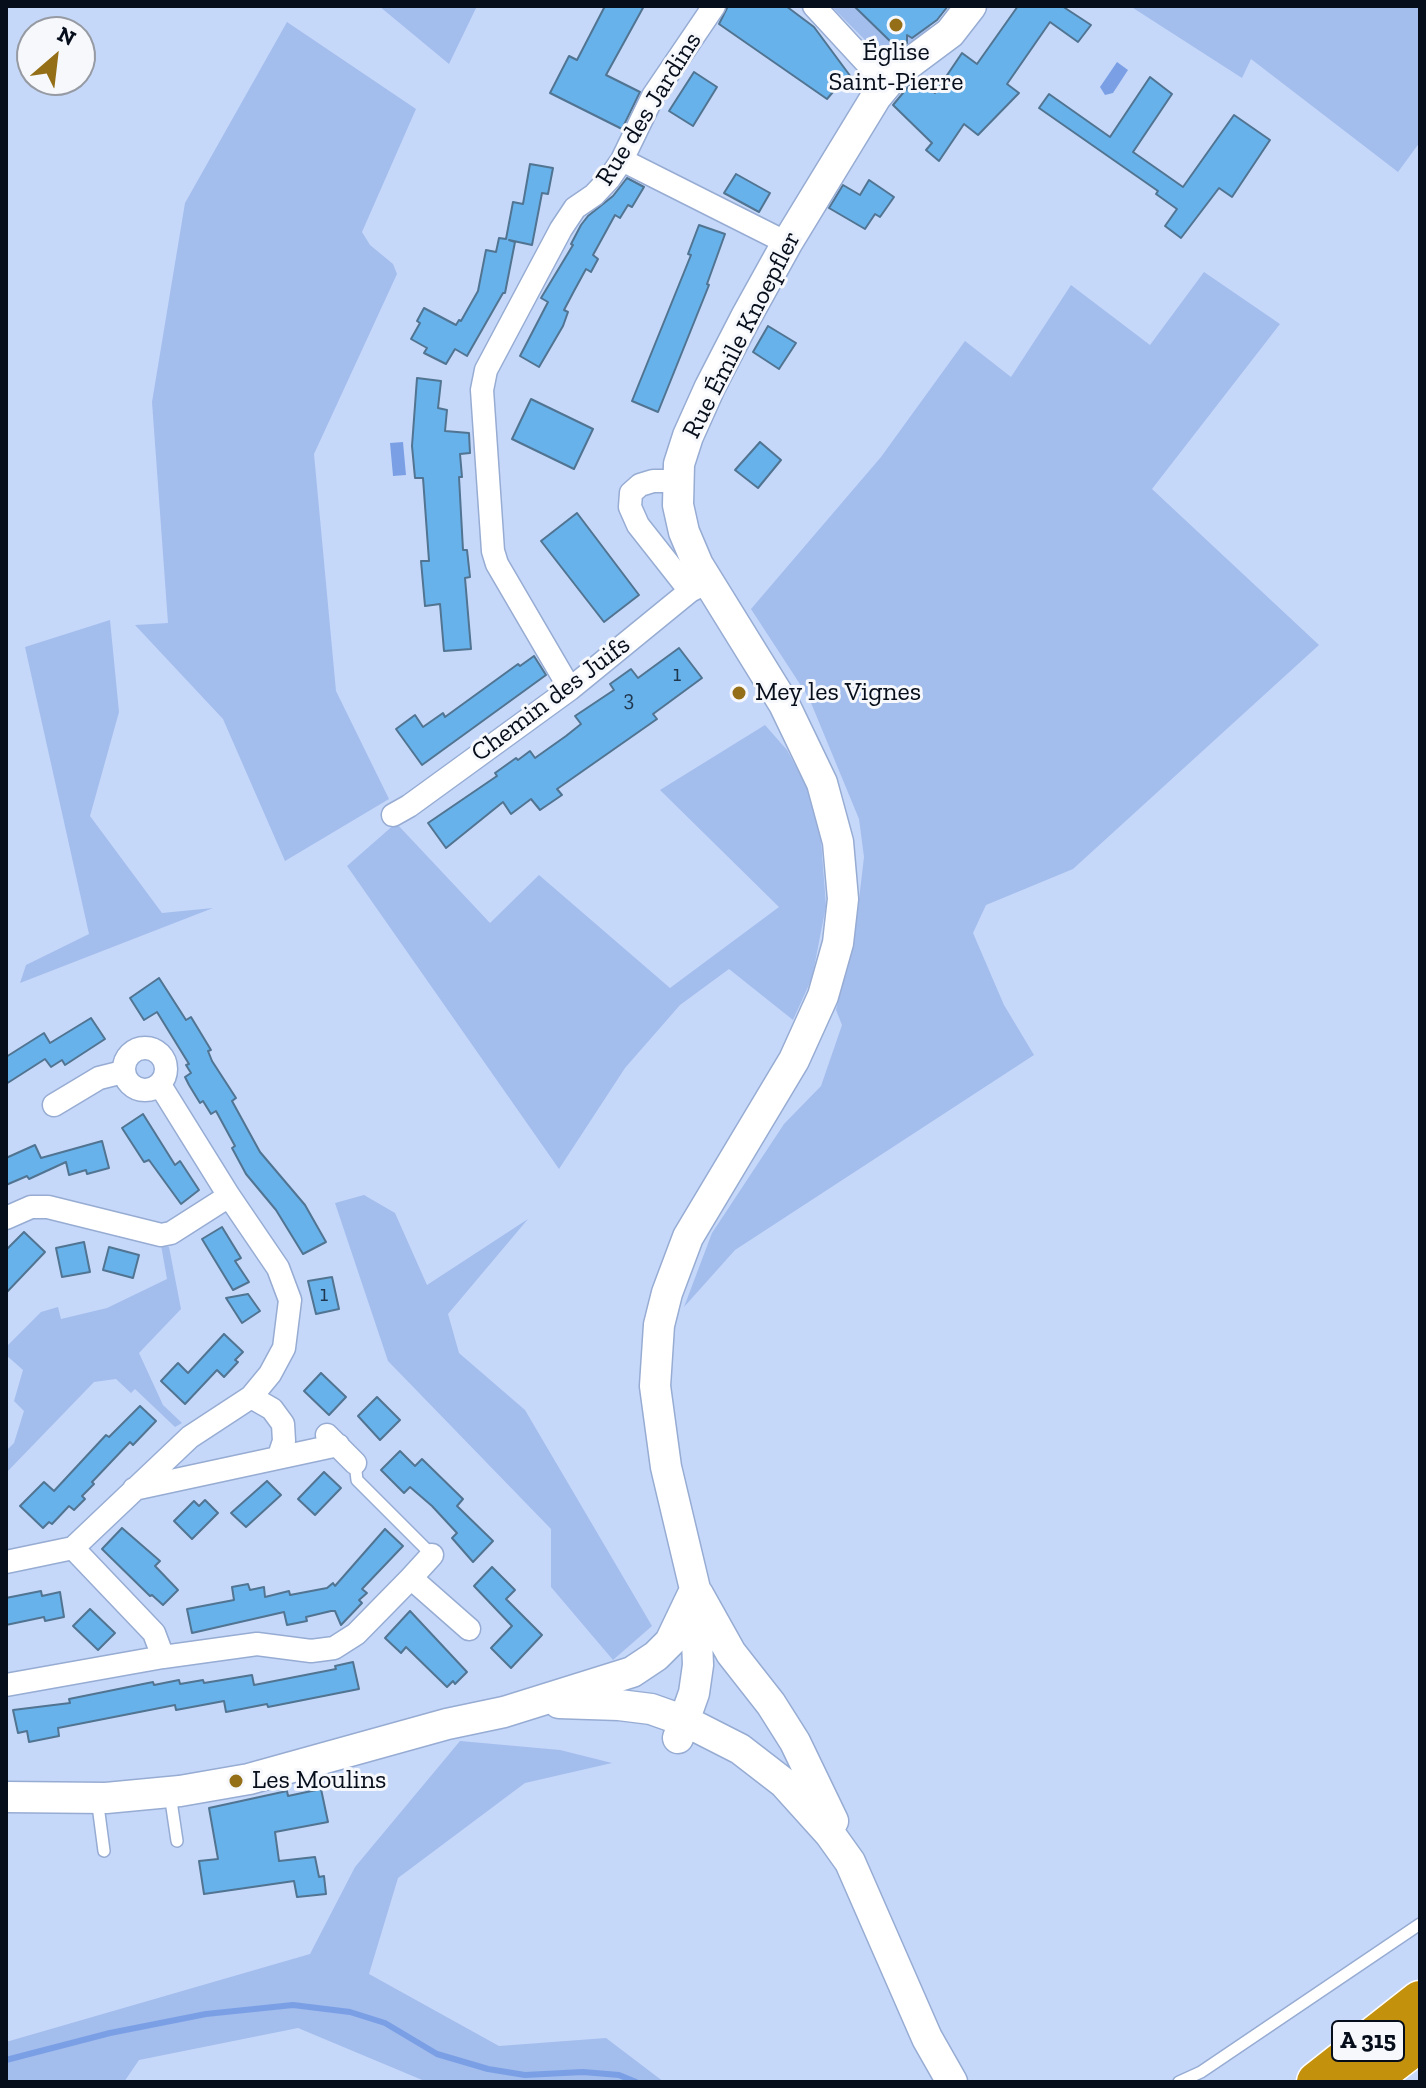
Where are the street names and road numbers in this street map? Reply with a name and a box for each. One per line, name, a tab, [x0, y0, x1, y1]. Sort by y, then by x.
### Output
street label: Rue des Jardins	[589, 27, 709, 191]
street label: Rue Émile Knoepfler	[676, 226, 808, 444]
street label: Chemin des Juifs	[465, 629, 637, 769]
road number: A 315	[1332, 2021, 1404, 2061]

